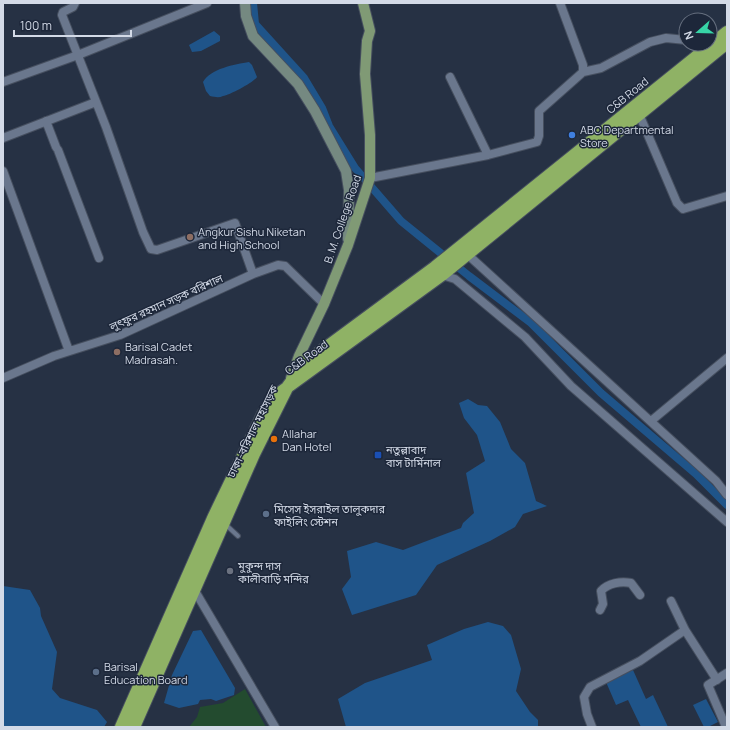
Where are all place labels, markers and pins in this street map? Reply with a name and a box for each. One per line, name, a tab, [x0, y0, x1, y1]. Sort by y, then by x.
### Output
place label: ABC Departmental Store	[580, 122, 674, 150]
marker: ABC Departmental Store	[567, 130, 577, 140]
place label: Angkur Sishu Niketan and High School	[198, 224, 306, 252]
marker: Angkur Sishu Niketan and High School	[185, 232, 195, 242]
place label: Barisal Cadet Madrasah.	[125, 339, 192, 367]
marker: Barisal Cadet Madrasah.	[112, 347, 122, 357]
place label: Allahar Dan Hotel	[282, 426, 331, 454]
marker: Allahar Dan Hotel	[269, 434, 279, 444]
place label: নতুল্লাবাদ বাস টার্মিনাল	[385, 442, 442, 470]
marker: নতুল্লাবাদ বাস টার্মিনাল	[373, 450, 383, 460]
place label: মিসেস ইসরাইল তালুকদার ফাইলিং স্টেশন	[273, 501, 385, 529]
marker: মিসেস ইসরাইল তালুকদার ফাইলিং স্টেশন	[261, 509, 271, 519]
place label: মুকুন্দ দাস কালীবাড়ি মন্দির	[237, 558, 309, 586]
marker: মুকুন্দ দাস কালীবাড়ি মন্দির	[225, 566, 235, 576]
place label: Barisal Education Board	[104, 659, 187, 687]
marker: Barisal Education Board	[91, 667, 101, 677]

